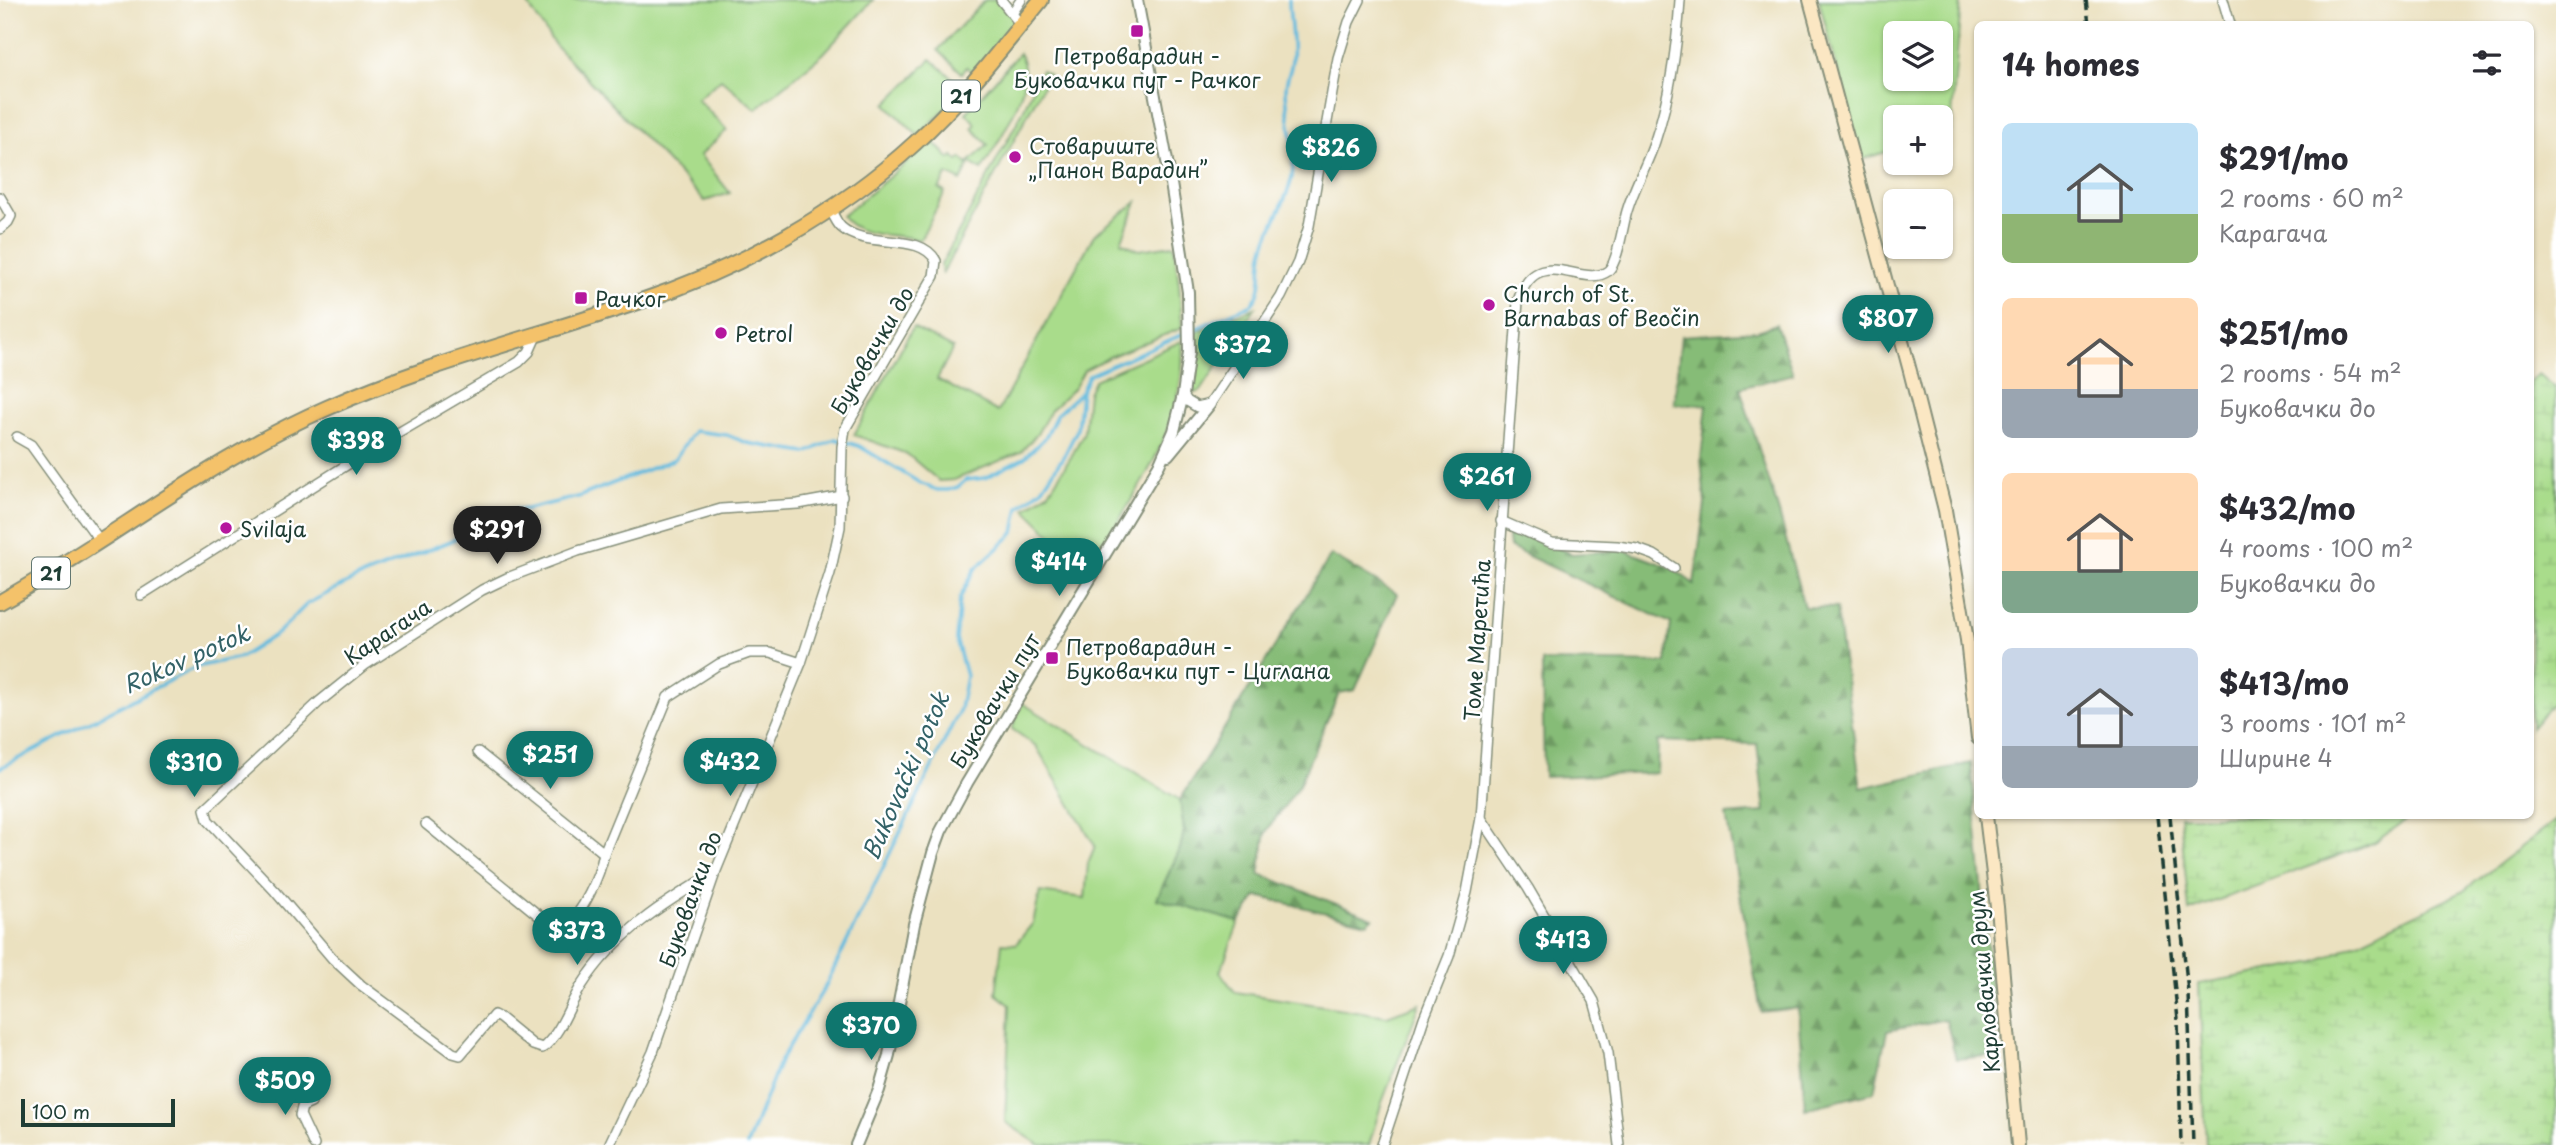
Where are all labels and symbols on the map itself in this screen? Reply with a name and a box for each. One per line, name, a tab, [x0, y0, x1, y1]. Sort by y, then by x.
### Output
marker: Петроварадин - Буковачки пут - Рачког	[1129, 23, 1145, 39]
place label: Петроварадин - Буковачки пут - Рачког	[1013, 39, 1261, 95]
road number: 21	[942, 80, 980, 111]
pin: $826	[1290, 124, 1372, 184]
place label: Стовариште „Панон Варадин”	[1029, 129, 1208, 185]
marker: Стовариште „Панон Варадин”	[1007, 149, 1023, 165]
place label: Church of St. Barnabas of Beočin	[1503, 277, 1700, 333]
street label: Буковачки до	[821, 280, 921, 420]
place label: Рачког	[595, 282, 666, 314]
marker: Рачког	[573, 290, 589, 306]
pin: $807	[1847, 296, 1929, 355]
marker: Church of St. Barnabas of Beočin	[1481, 297, 1497, 313]
place label: Petrol	[735, 317, 793, 349]
pin: $372	[1202, 322, 1284, 381]
marker: Petrol	[713, 325, 729, 341]
pin: $398	[315, 418, 397, 477]
pin: $261	[1446, 454, 1528, 513]
pin: $291	[456, 506, 538, 566]
place label: Svilaja	[240, 512, 307, 544]
marker: Svilaja	[218, 520, 234, 536]
pin: $414	[1018, 538, 1100, 598]
street label: Томе Маретића	[1454, 557, 1498, 722]
road number: 21	[32, 558, 70, 588]
street label: Карагача	[337, 590, 438, 672]
water label: Rokov potok	[117, 614, 256, 702]
street label: Буковачки пут	[941, 625, 1048, 774]
place label: Петроварадин - Буковачки пут - Циглана	[1066, 630, 1331, 686]
marker: Петроварадин - Буковачки пут - Циглана	[1044, 650, 1060, 666]
water label: Bukovački potok	[852, 685, 958, 865]
pin: $251	[509, 732, 591, 791]
pin: $432	[689, 738, 771, 798]
pin: $310	[153, 740, 235, 799]
street label: Буковачки до	[649, 826, 729, 972]
street label: Карловачки друм	[1959, 890, 2007, 1074]
pin: $373	[536, 908, 618, 967]
pin: $413	[1522, 916, 1604, 976]
pin: $370	[830, 1002, 912, 1062]
pin: $509	[244, 1058, 326, 1117]
scale bar	[21, 1096, 175, 1128]

